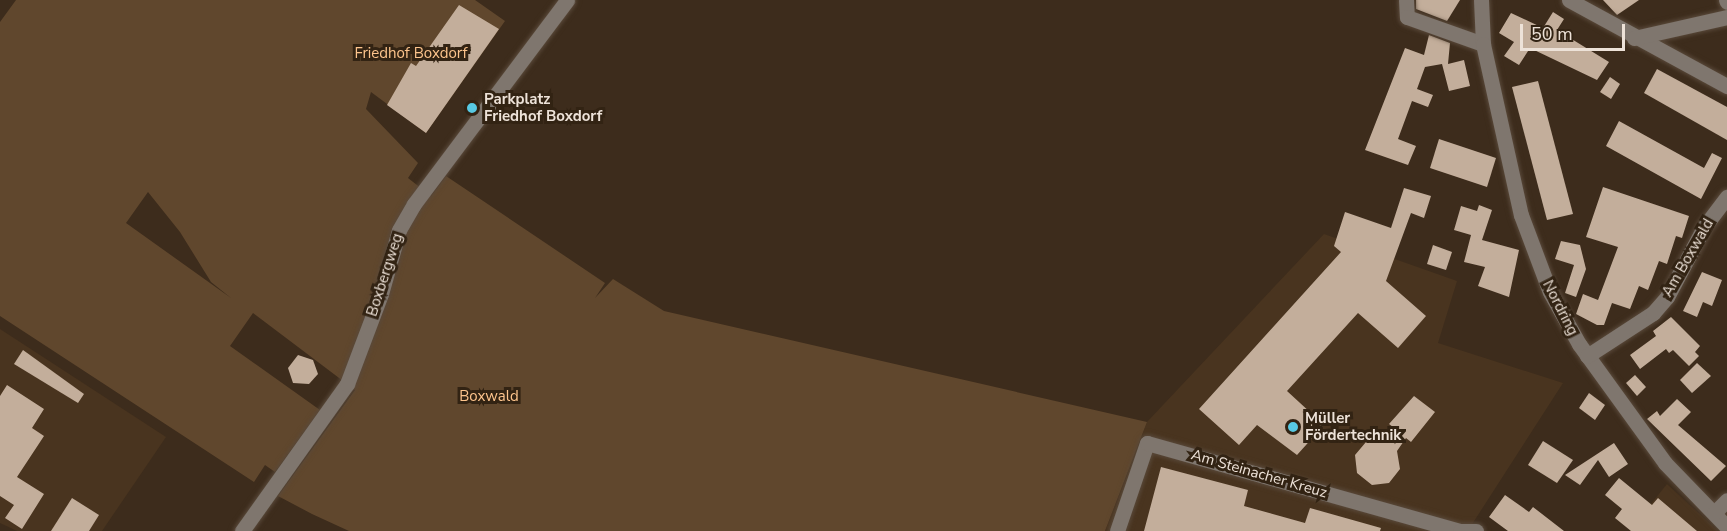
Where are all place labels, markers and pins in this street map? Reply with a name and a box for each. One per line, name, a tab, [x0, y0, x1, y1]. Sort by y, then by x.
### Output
place label: Parkplatz Friedhof Boxdorf	[484, 90, 602, 125]
marker: Parkplatz Friedhof Boxdorf	[465, 101, 479, 115]
place label: Müller Fördertechnik	[1305, 409, 1401, 444]
marker: Müller Fördertechnik	[1286, 420, 1300, 434]

